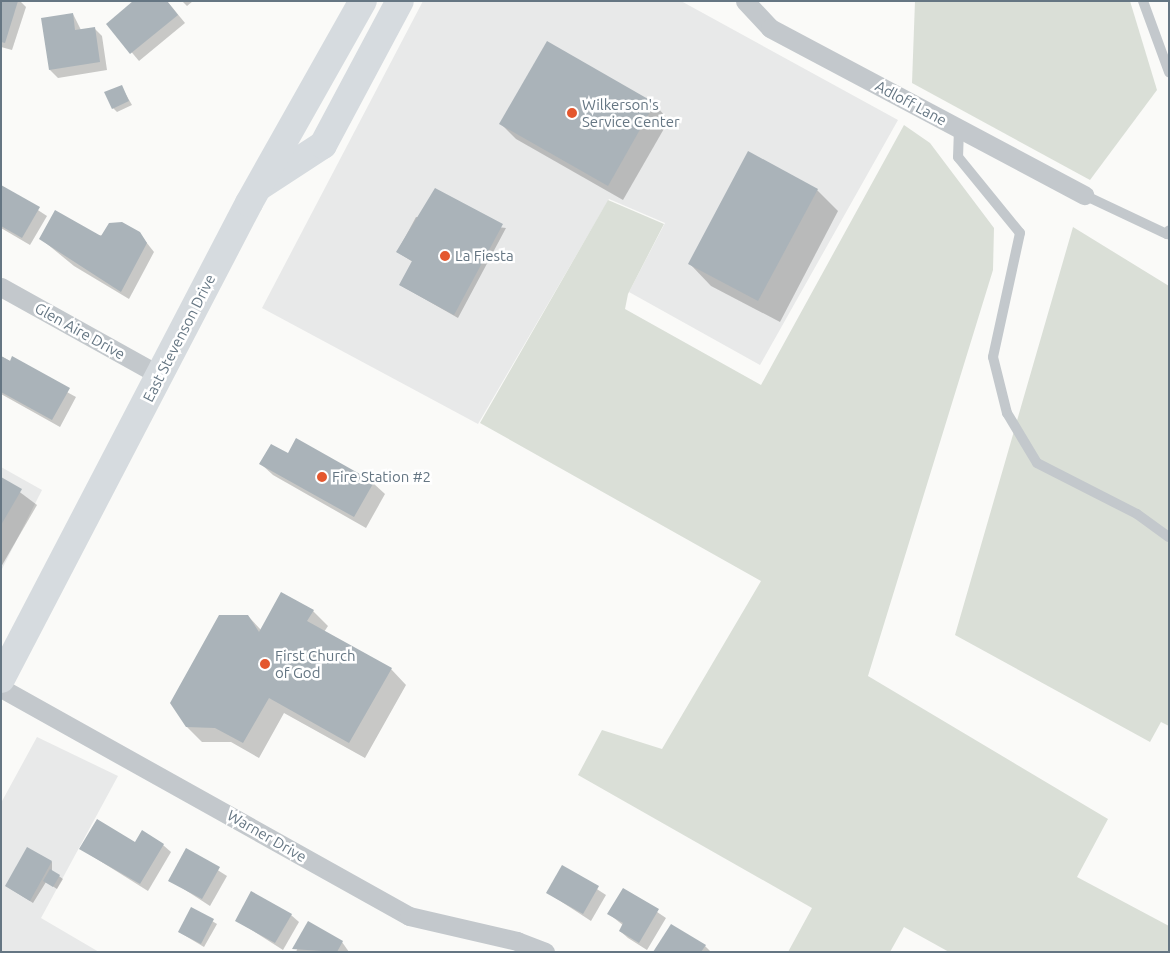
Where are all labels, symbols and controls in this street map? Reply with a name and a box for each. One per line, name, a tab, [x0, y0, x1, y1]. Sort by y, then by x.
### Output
street label: Adloff Lane	[872, 77, 950, 129]
place label: Wilkerson's Service Center	[582, 95, 680, 130]
marker: Wilkerson's Service Center	[566, 107, 578, 119]
place label: La Fiesta	[455, 247, 514, 265]
marker: La Fiesta	[439, 250, 451, 262]
street label: East Stevenson Drive	[139, 271, 219, 405]
street label: Glen Aire Drive	[32, 299, 128, 363]
place label: Fire Station #2	[332, 468, 431, 486]
marker: Fire Station #2	[316, 471, 328, 483]
place label: First Church of God	[275, 646, 356, 681]
marker: First Church of God	[259, 658, 271, 670]
street label: Warner Drive	[224, 806, 310, 866]

